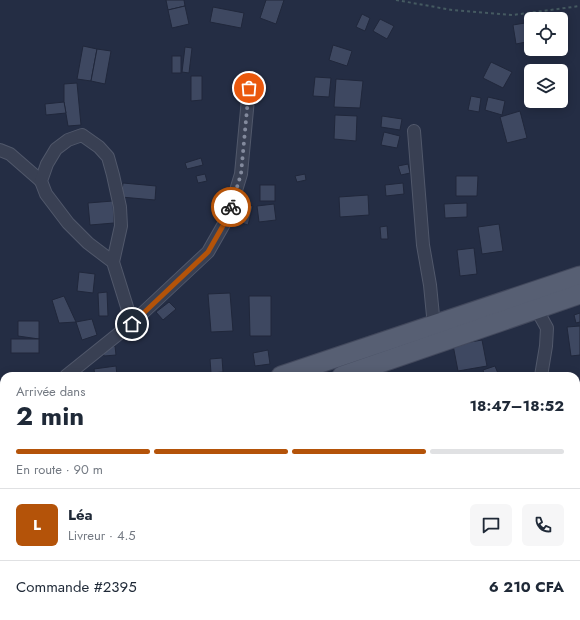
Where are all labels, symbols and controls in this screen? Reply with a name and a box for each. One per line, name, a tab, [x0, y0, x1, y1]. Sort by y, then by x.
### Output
map controls	[524, 12, 568, 108]
button: locate	[524, 12, 568, 56]
button: layers	[524, 64, 568, 108]
pin	[232, 71, 266, 105]
icon: bag	[238, 77, 260, 99]
courier	[211, 187, 251, 227]
icon: bike	[220, 196, 242, 218]
pin	[115, 307, 149, 341]
icon: home	[121, 313, 143, 335]
text: Arrivée dans	[16, 382, 85, 401]
text: 18:47–18:52	[469, 395, 564, 417]
text: 2 min	[16, 397, 84, 435]
text: En route · 90 m	[16, 460, 103, 479]
text: Léa	[68, 504, 93, 526]
button: chat	[470, 504, 512, 546]
button: phone	[522, 504, 564, 546]
text: L	[33, 514, 41, 536]
text: Livreur · 4.5	[68, 526, 136, 545]
text: Commande #2395	[16, 576, 137, 598]
text: 6 210 CFA	[489, 576, 564, 598]

